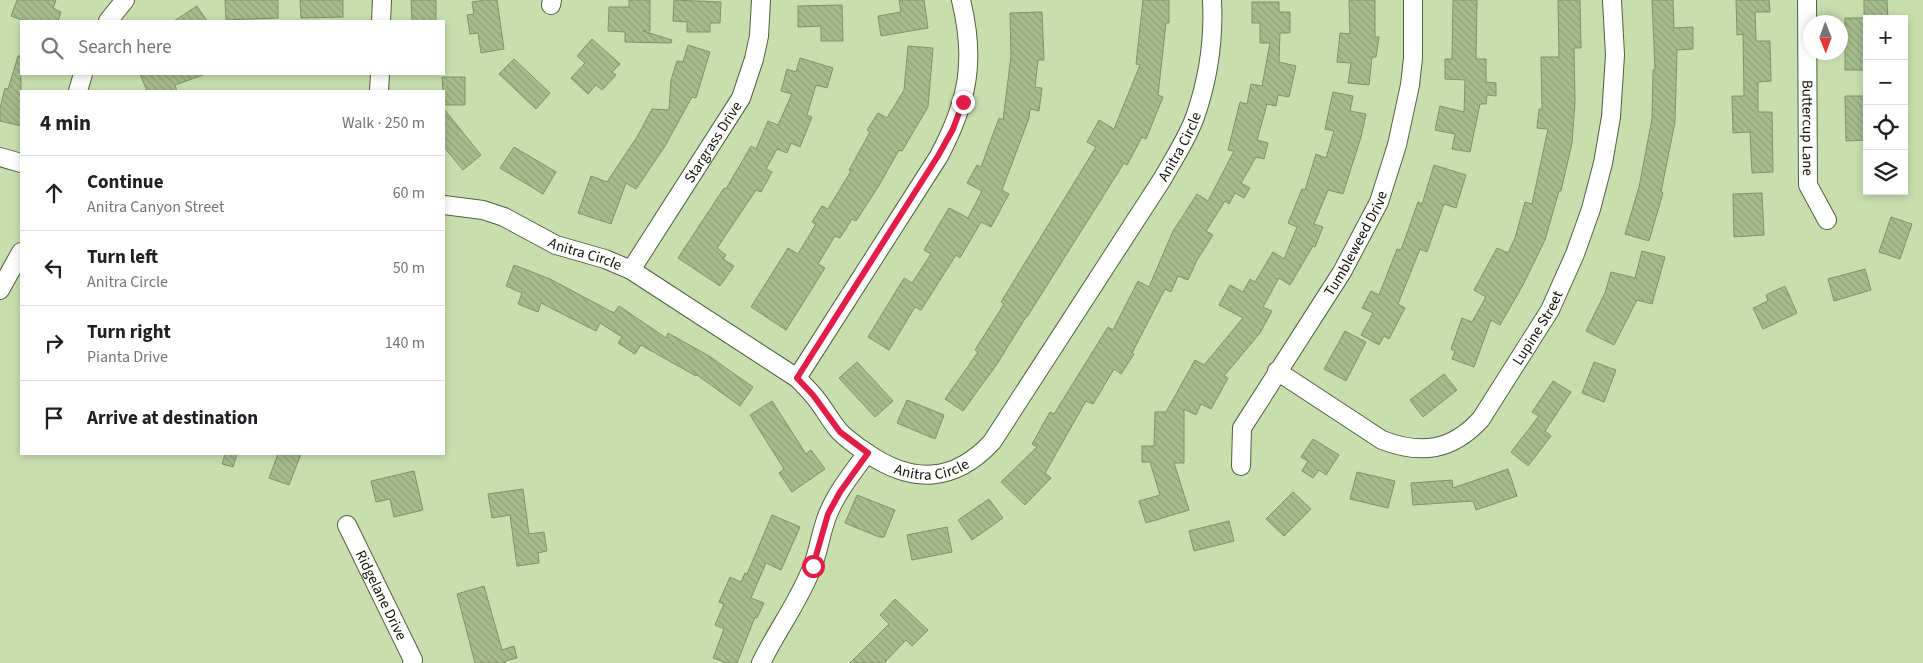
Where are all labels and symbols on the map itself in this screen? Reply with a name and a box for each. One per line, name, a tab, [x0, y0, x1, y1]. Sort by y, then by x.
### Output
north arrow	[1803, 15, 1848, 60]
street label: Buttercup Lane	[1797, 80, 1818, 176]
route end	[952, 91, 975, 114]
street label: Stargrass Drive	[679, 97, 747, 187]
street label: Anitra Circle	[1153, 109, 1206, 185]
street label: Tumbleweed Drive	[1319, 188, 1392, 300]
street label: Anitra Circle	[544, 232, 625, 276]
street label: Lupine Street	[1507, 287, 1568, 369]
street label: Anitra Circle	[891, 453, 973, 485]
street label: Ridgelane Drive	[350, 546, 412, 644]
route start	[802, 555, 825, 578]

